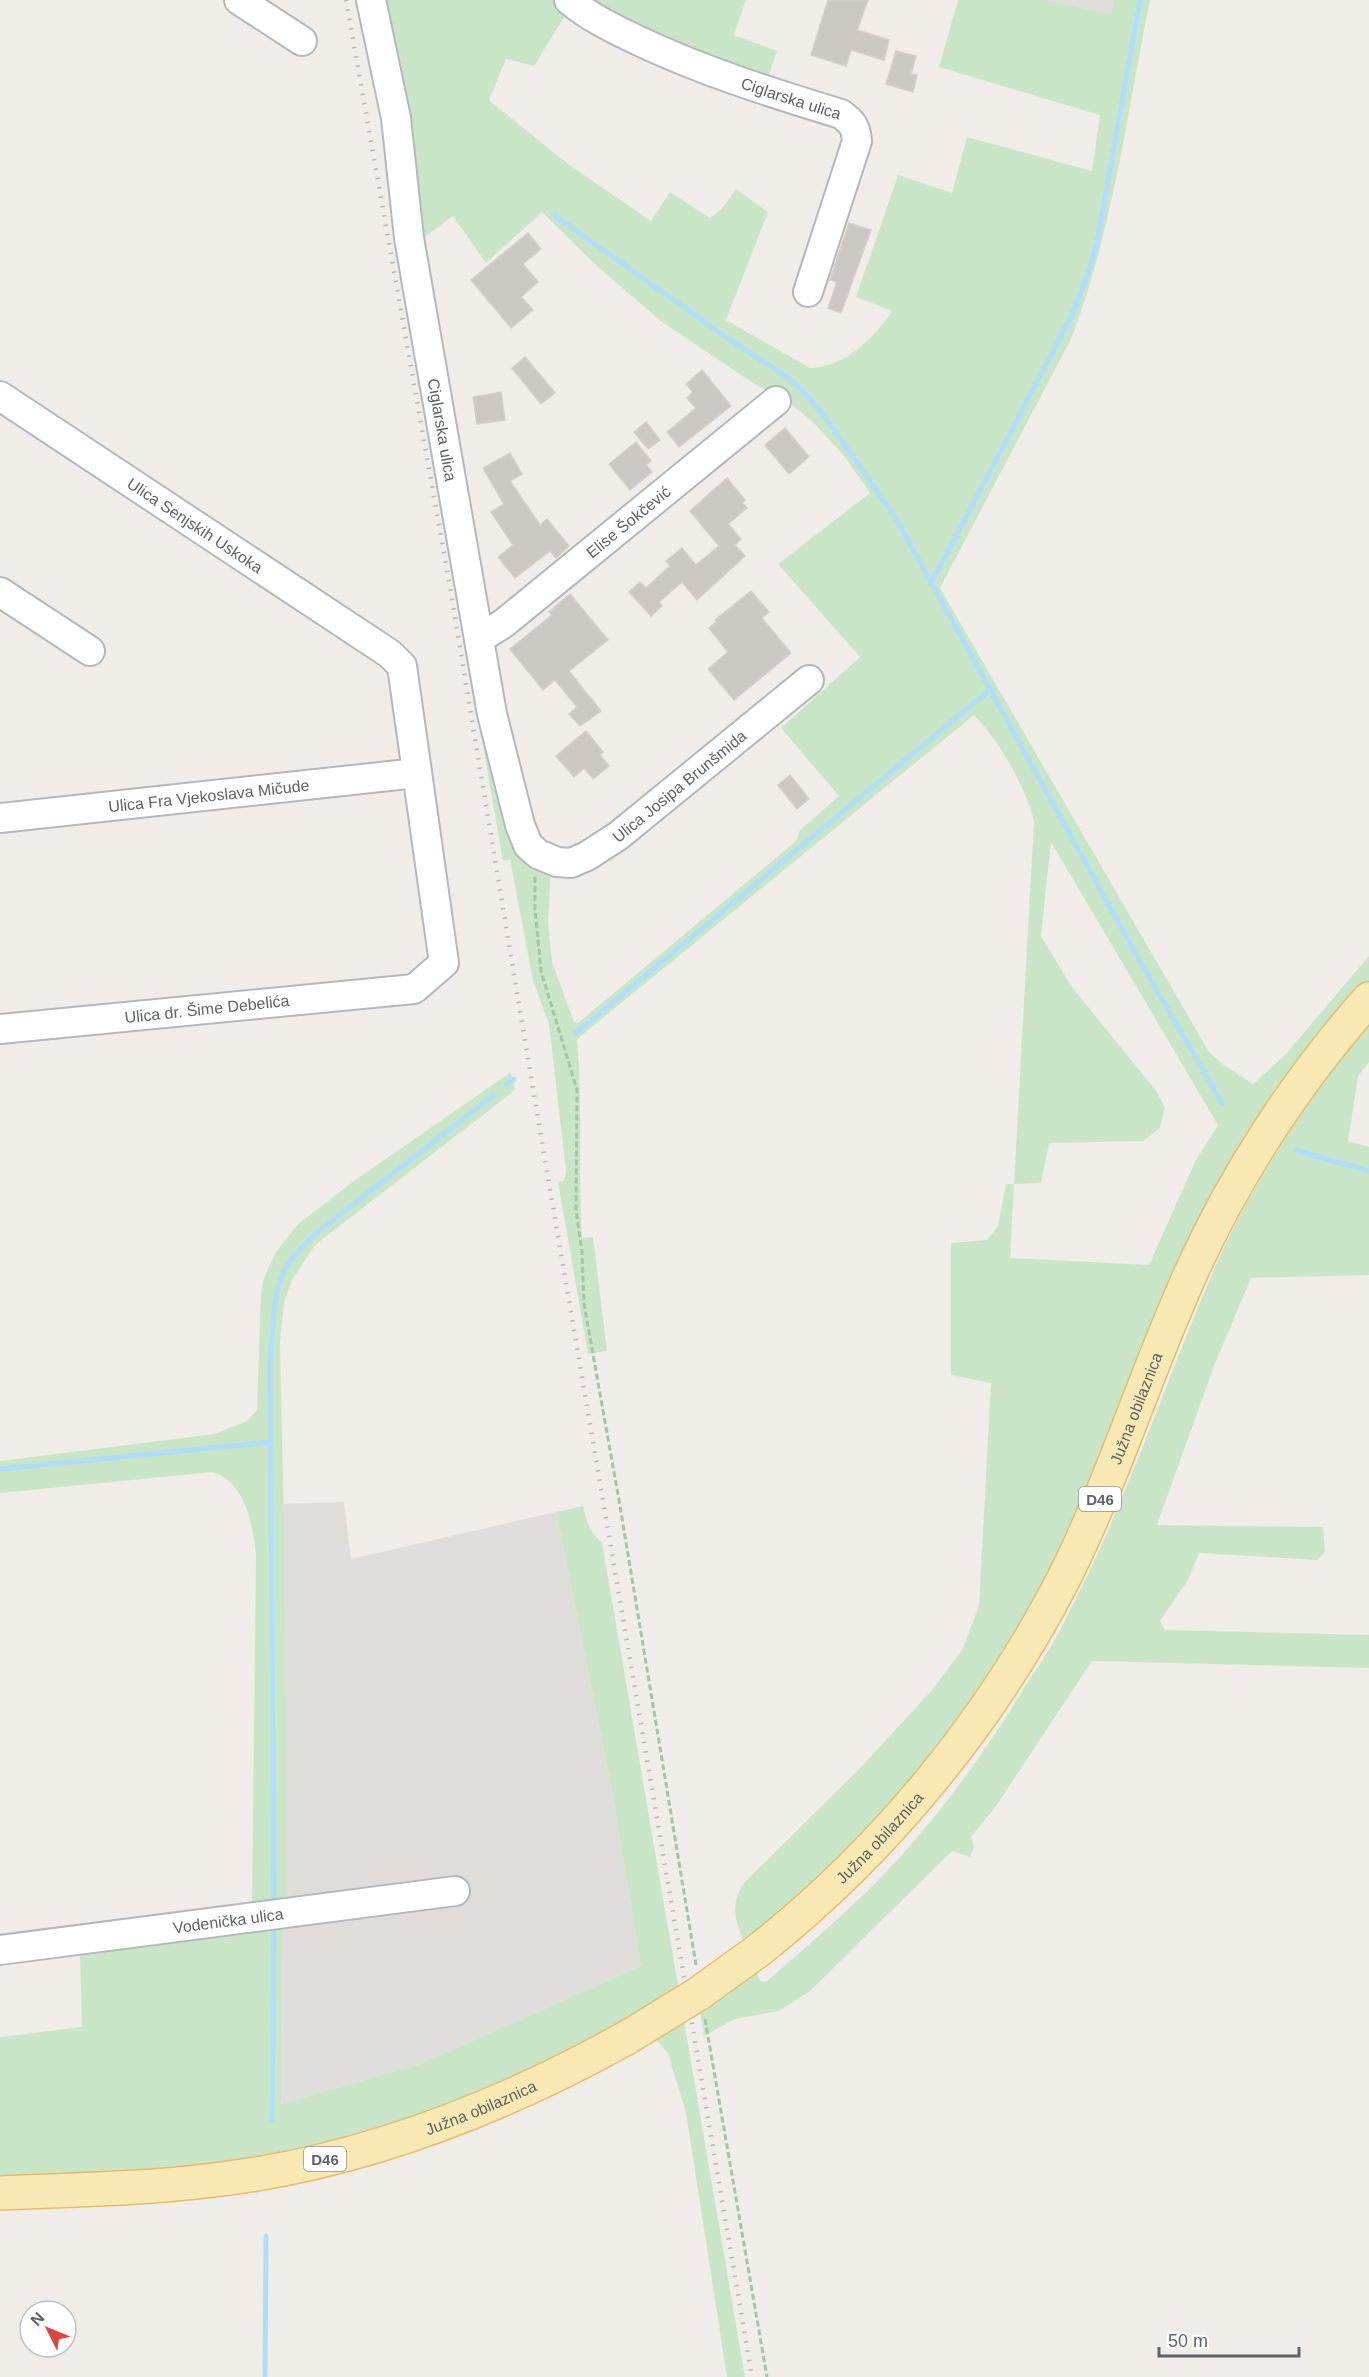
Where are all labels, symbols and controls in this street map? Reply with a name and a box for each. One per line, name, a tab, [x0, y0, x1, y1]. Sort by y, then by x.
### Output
street label: Ciglarska ulica	[739, 74, 843, 122]
street label: Ciglarska ulica	[425, 377, 460, 483]
street label: Ulica Senjskih Uskoka	[124, 474, 266, 576]
street label: Elise Šokčević	[583, 482, 674, 561]
street label: Ulica Josipa Brunšmida	[609, 726, 749, 846]
street label: Ulica Fra Vjekoslava Mičude	[107, 776, 310, 815]
street label: Ulica dr. Šime Debelića	[124, 991, 290, 1026]
street label: Južna obilaznica	[1106, 1350, 1165, 1467]
road number: D46	[1079, 1487, 1121, 1511]
street label: Južna obilaznica	[833, 1789, 926, 1887]
street label: Vodenička ulica	[172, 1905, 284, 1936]
street label: Južna obilaznica	[423, 2077, 539, 2138]
road number: D46	[304, 2147, 346, 2171]
north arrow	[18, 2299, 78, 2359]
text: N	[27, 2309, 48, 2329]
scale bar	[1159, 2320, 1298, 2358]
text: 50 m	[1168, 2331, 1208, 2351]

